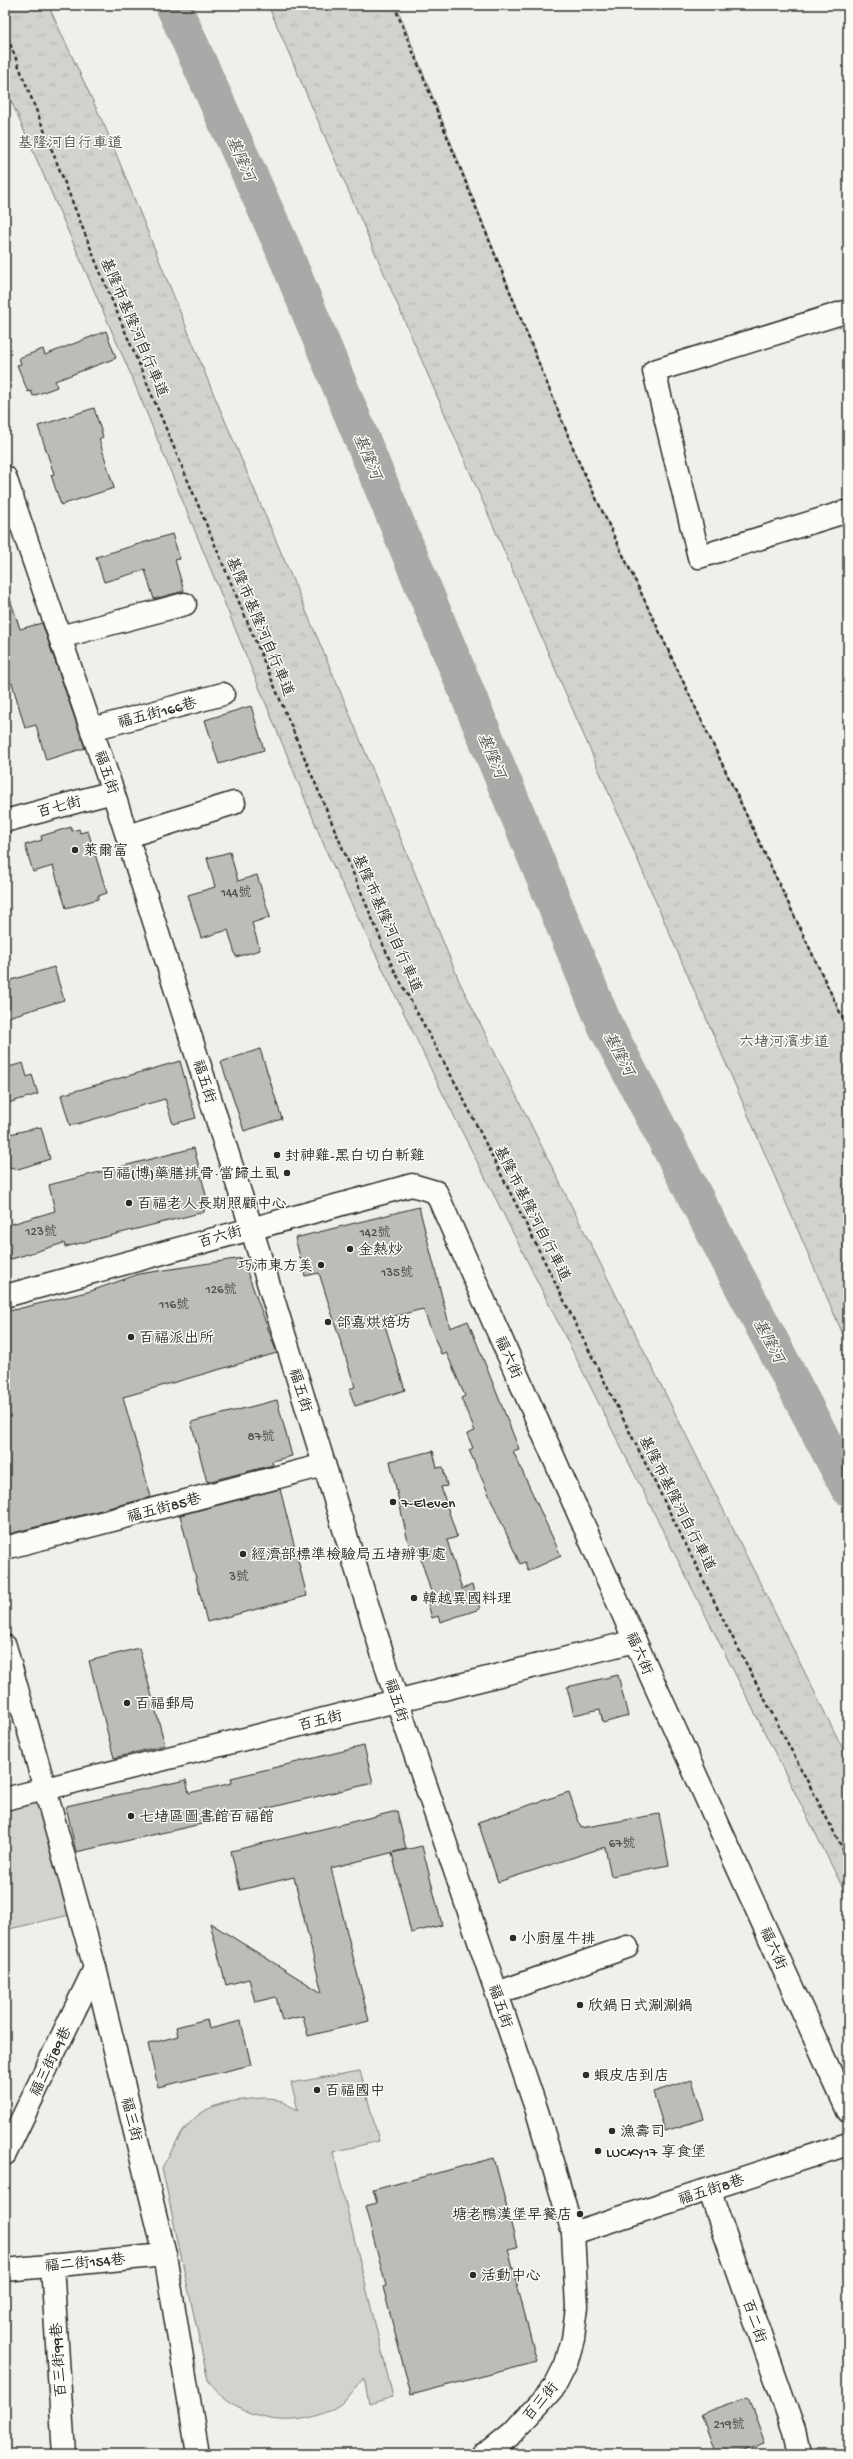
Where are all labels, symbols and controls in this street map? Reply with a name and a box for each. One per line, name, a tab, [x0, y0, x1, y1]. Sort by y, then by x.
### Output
water label: 基隆河	[220, 133, 260, 188]
park label: 基隆河自行車道	[17, 135, 123, 153]
street label: 基隆市基隆河自行車道	[96, 255, 171, 400]
water label: 基隆河	[348, 431, 387, 486]
street label: 基隆市基隆河自行車道	[222, 554, 297, 699]
street label: 福五街166巷	[116, 695, 199, 733]
water label: 基隆河	[472, 730, 511, 785]
street label: 福五街	[89, 748, 121, 797]
street label: 百七街	[35, 793, 84, 822]
place label: 萊爾富	[83, 843, 128, 861]
marker: 萊爾富	[70, 845, 80, 855]
street label: 基隆市基隆河自行車道	[347, 852, 425, 996]
house number: 144號	[220, 885, 251, 901]
water label: 基隆河	[597, 1028, 640, 1083]
park label: 六堵河濱步道	[739, 1034, 829, 1052]
street label: 福五街	[188, 1057, 219, 1106]
street label: 基隆市基隆河自行車道	[489, 1143, 573, 1285]
place label: 封神雞-黑白切白斬雞	[285, 1148, 425, 1166]
marker: 封神雞-黑白切白斬雞	[272, 1150, 282, 1160]
place label: 百福(博)藥膳排骨·當歸土虱	[101, 1165, 279, 1184]
marker: 百福(博)藥膳排骨·當歸土虱	[282, 1168, 292, 1178]
place label: 百福老人長期照顧中心	[137, 1196, 287, 1214]
marker: 百福老人長期照顧中心	[124, 1198, 134, 1208]
street label: 百六街	[196, 1223, 245, 1253]
house number: 123號	[24, 1224, 57, 1240]
house number: 142號	[359, 1225, 390, 1241]
place label: 金熱炒	[358, 1241, 403, 1260]
marker: 金熱炒	[345, 1244, 355, 1254]
place label: 巧沛東方美	[238, 1258, 313, 1276]
marker: 巧沛東方美	[316, 1260, 326, 1270]
house number: 135號	[380, 1265, 413, 1281]
house number: 126號	[204, 1282, 237, 1298]
house number: 116號	[158, 1297, 189, 1313]
place label: 郃嘉烘焙坊	[336, 1315, 411, 1333]
water label: 基隆河	[747, 1315, 790, 1370]
marker: 郃嘉烘焙坊	[323, 1317, 333, 1327]
place label: 百福派出所	[139, 1330, 214, 1348]
marker: 百福派出所	[126, 1332, 136, 1342]
street label: 福六街	[490, 1334, 525, 1382]
street label: 福五街	[284, 1366, 314, 1415]
house number: 87號	[248, 1429, 274, 1445]
street label: 基隆市基隆河自行車道	[634, 1433, 718, 1575]
street label: 福五街85巷	[125, 1490, 204, 1527]
place label: 7-Eleven	[400, 1495, 455, 1513]
marker: 7-Eleven	[388, 1497, 398, 1507]
place label: 經濟部標準檢驗局五堵辦事處	[251, 1547, 446, 1565]
marker: 經濟部標準檢驗局五堵辦事處	[238, 1549, 248, 1559]
house number: 3號	[228, 1569, 249, 1585]
place label: 韓越異國料理	[422, 1590, 512, 1609]
marker: 韓越異國料理	[409, 1593, 419, 1603]
street label: 福六街	[621, 1630, 656, 1678]
street label: 福五街	[380, 1676, 411, 1725]
place label: 百福郵局	[135, 1696, 195, 1714]
marker: 百福郵局	[122, 1698, 132, 1708]
street label: 百五街	[296, 1708, 345, 1736]
place label: 七堵區圖書館百福館	[139, 1808, 274, 1827]
marker: 七堵區圖書館百福館	[126, 1811, 136, 1821]
house number: 67號	[609, 1836, 635, 1852]
street label: 福六街	[755, 1925, 790, 1973]
place label: 小廚屋牛排	[521, 1931, 596, 1949]
marker: 小廚屋牛排	[508, 1933, 518, 1943]
street label: 福五街	[483, 1982, 515, 2031]
place label: 欣鍋日式涮涮鍋	[588, 1997, 693, 2016]
marker: 欣鍋日式涮涮鍋	[575, 2000, 585, 2010]
street label: 福三街89巷	[27, 2024, 76, 2100]
place label: 蝦皮店到店	[594, 2068, 669, 2086]
marker: 蝦皮店到店	[581, 2070, 591, 2080]
place label: 百福國中	[325, 2083, 385, 2101]
marker: 百福國中	[312, 2085, 322, 2095]
street label: 福三街	[116, 2095, 144, 2144]
place label: 漁壽司	[620, 2124, 665, 2142]
marker: 漁壽司	[607, 2126, 617, 2136]
place label: LUCKY17 享食堡	[606, 2144, 706, 2162]
marker: LUCKY17 享食堡	[593, 2146, 603, 2156]
street label: 福五街8巷	[676, 2172, 747, 2210]
place label: 塘老鴨漢堡早餐店	[452, 2207, 572, 2225]
marker: 塘老鴨漢堡早餐店	[575, 2209, 585, 2219]
street label: 福二街154巷	[44, 2251, 126, 2276]
place label: 活動中心	[481, 2268, 541, 2286]
marker: 活動中心	[468, 2270, 478, 2280]
street label: 百二街	[737, 2297, 769, 2346]
street label: 百三街99巷	[48, 2322, 72, 2398]
street label: 百三街	[520, 2379, 563, 2425]
house number: 219號	[713, 2417, 745, 2433]

